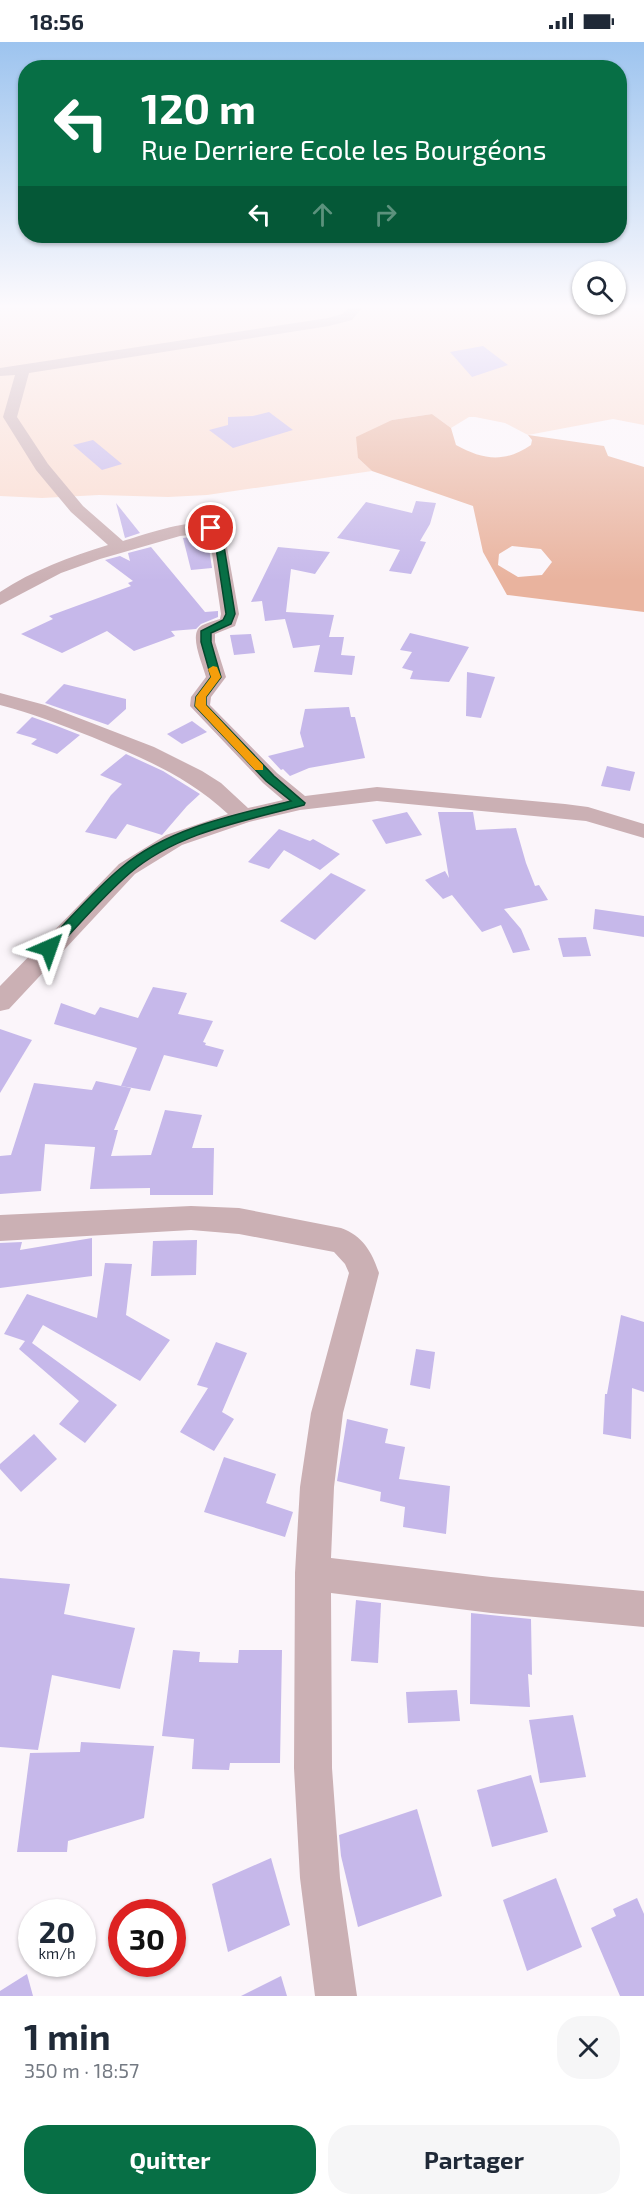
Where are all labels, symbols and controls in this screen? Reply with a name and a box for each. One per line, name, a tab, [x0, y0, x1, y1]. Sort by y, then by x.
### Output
text: 18:56	[30, 8, 84, 34]
text: 120 m	[141, 82, 256, 132]
icon: left	[42, 84, 120, 162]
text: Rue Derriere Ecole les Bourgéons	[141, 133, 547, 165]
icon: left	[243, 198, 276, 231]
icon: ahead	[306, 198, 339, 231]
icon: right	[369, 198, 402, 231]
map controls	[572, 261, 626, 315]
button: search	[572, 261, 626, 315]
pin	[185, 502, 236, 553]
icon: arrive	[194, 511, 227, 544]
position arrow	[17, 916, 81, 980]
speed limit sign: 30	[108, 1899, 186, 1977]
text: 20	[39, 1913, 75, 1949]
text: km/h	[38, 1944, 76, 1962]
text: 1 min	[24, 2014, 111, 2057]
button: close	[557, 2016, 620, 2079]
text: 350 m · 18:57	[24, 2058, 139, 2082]
button: Quitter	[24, 2125, 316, 2194]
button: Partager	[328, 2125, 620, 2194]

